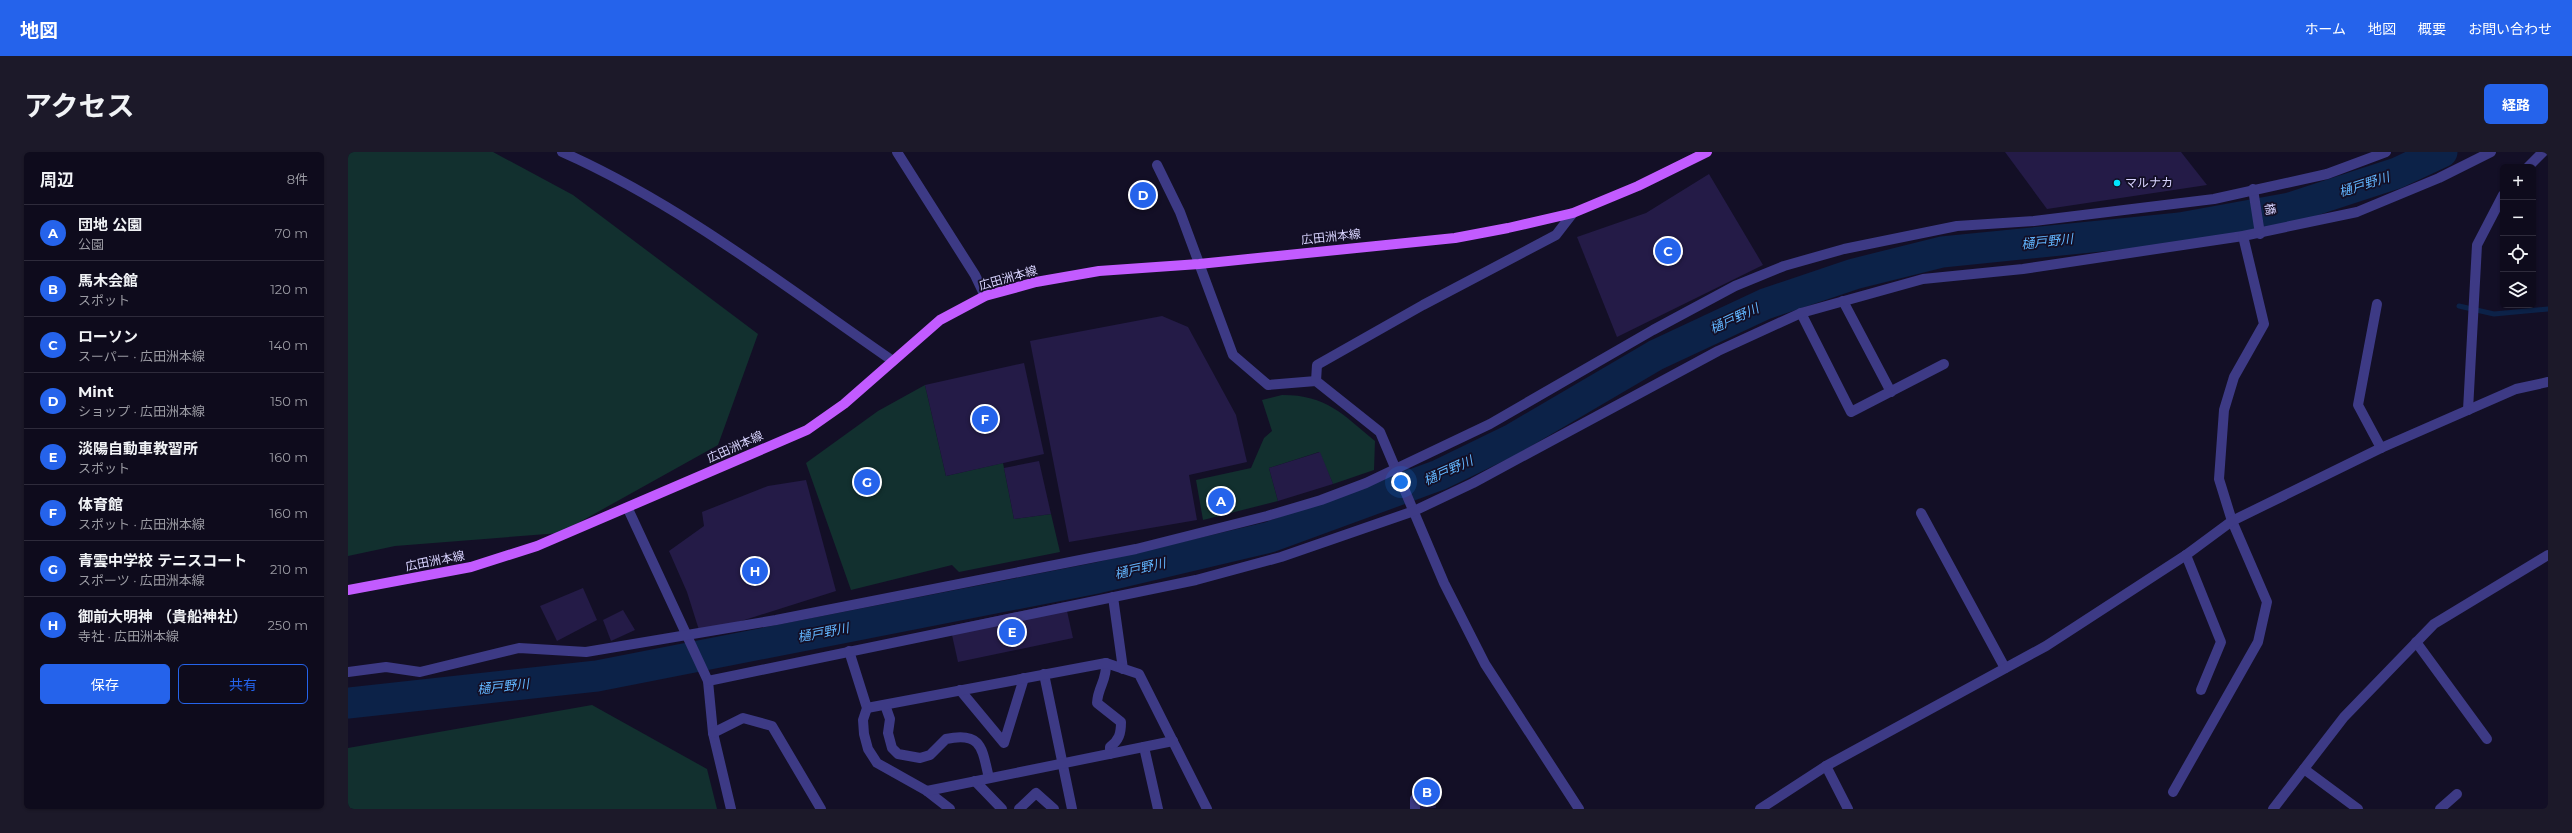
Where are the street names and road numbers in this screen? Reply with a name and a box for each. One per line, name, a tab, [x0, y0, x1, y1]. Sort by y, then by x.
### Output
street label: 橋	[2262, 202, 2279, 216]
street label: 広田洲本線	[1300, 226, 1362, 247]
street label: 広田洲本線	[977, 262, 1039, 293]
street label: 広田洲本線	[704, 427, 765, 466]
street label: 広田洲本線	[404, 547, 466, 574]

